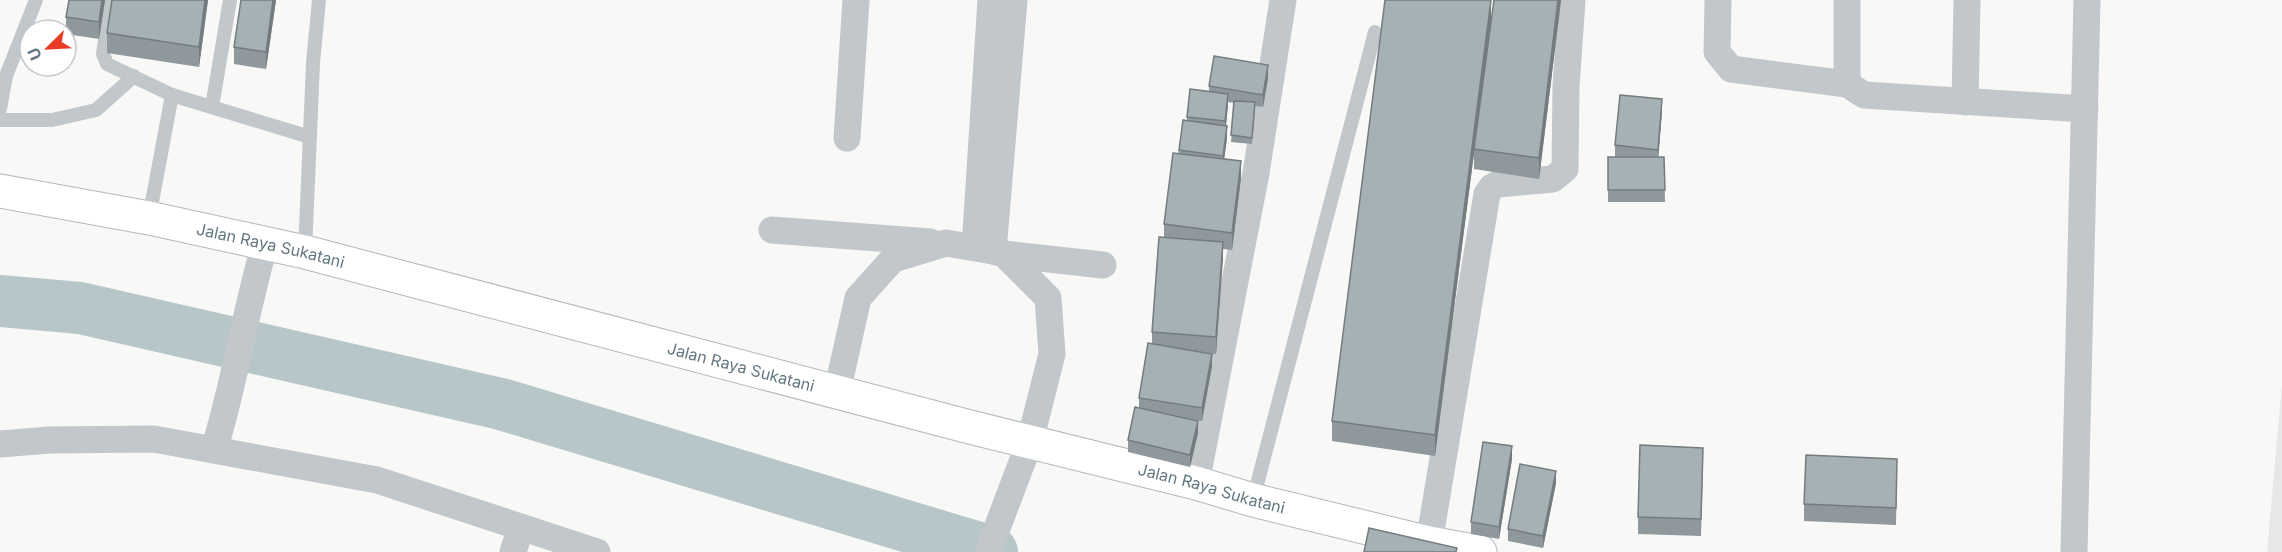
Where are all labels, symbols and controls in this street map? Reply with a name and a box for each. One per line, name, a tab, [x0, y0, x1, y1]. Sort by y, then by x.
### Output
north arrow	[18, 18, 78, 78]
text: U	[23, 45, 46, 64]
street label: Jalan Raya Sukatani	[195, 219, 347, 272]
street label: Jalan Raya Sukatani	[665, 338, 817, 396]
street label: Jalan Raya Sukatani	[1136, 459, 1287, 517]

